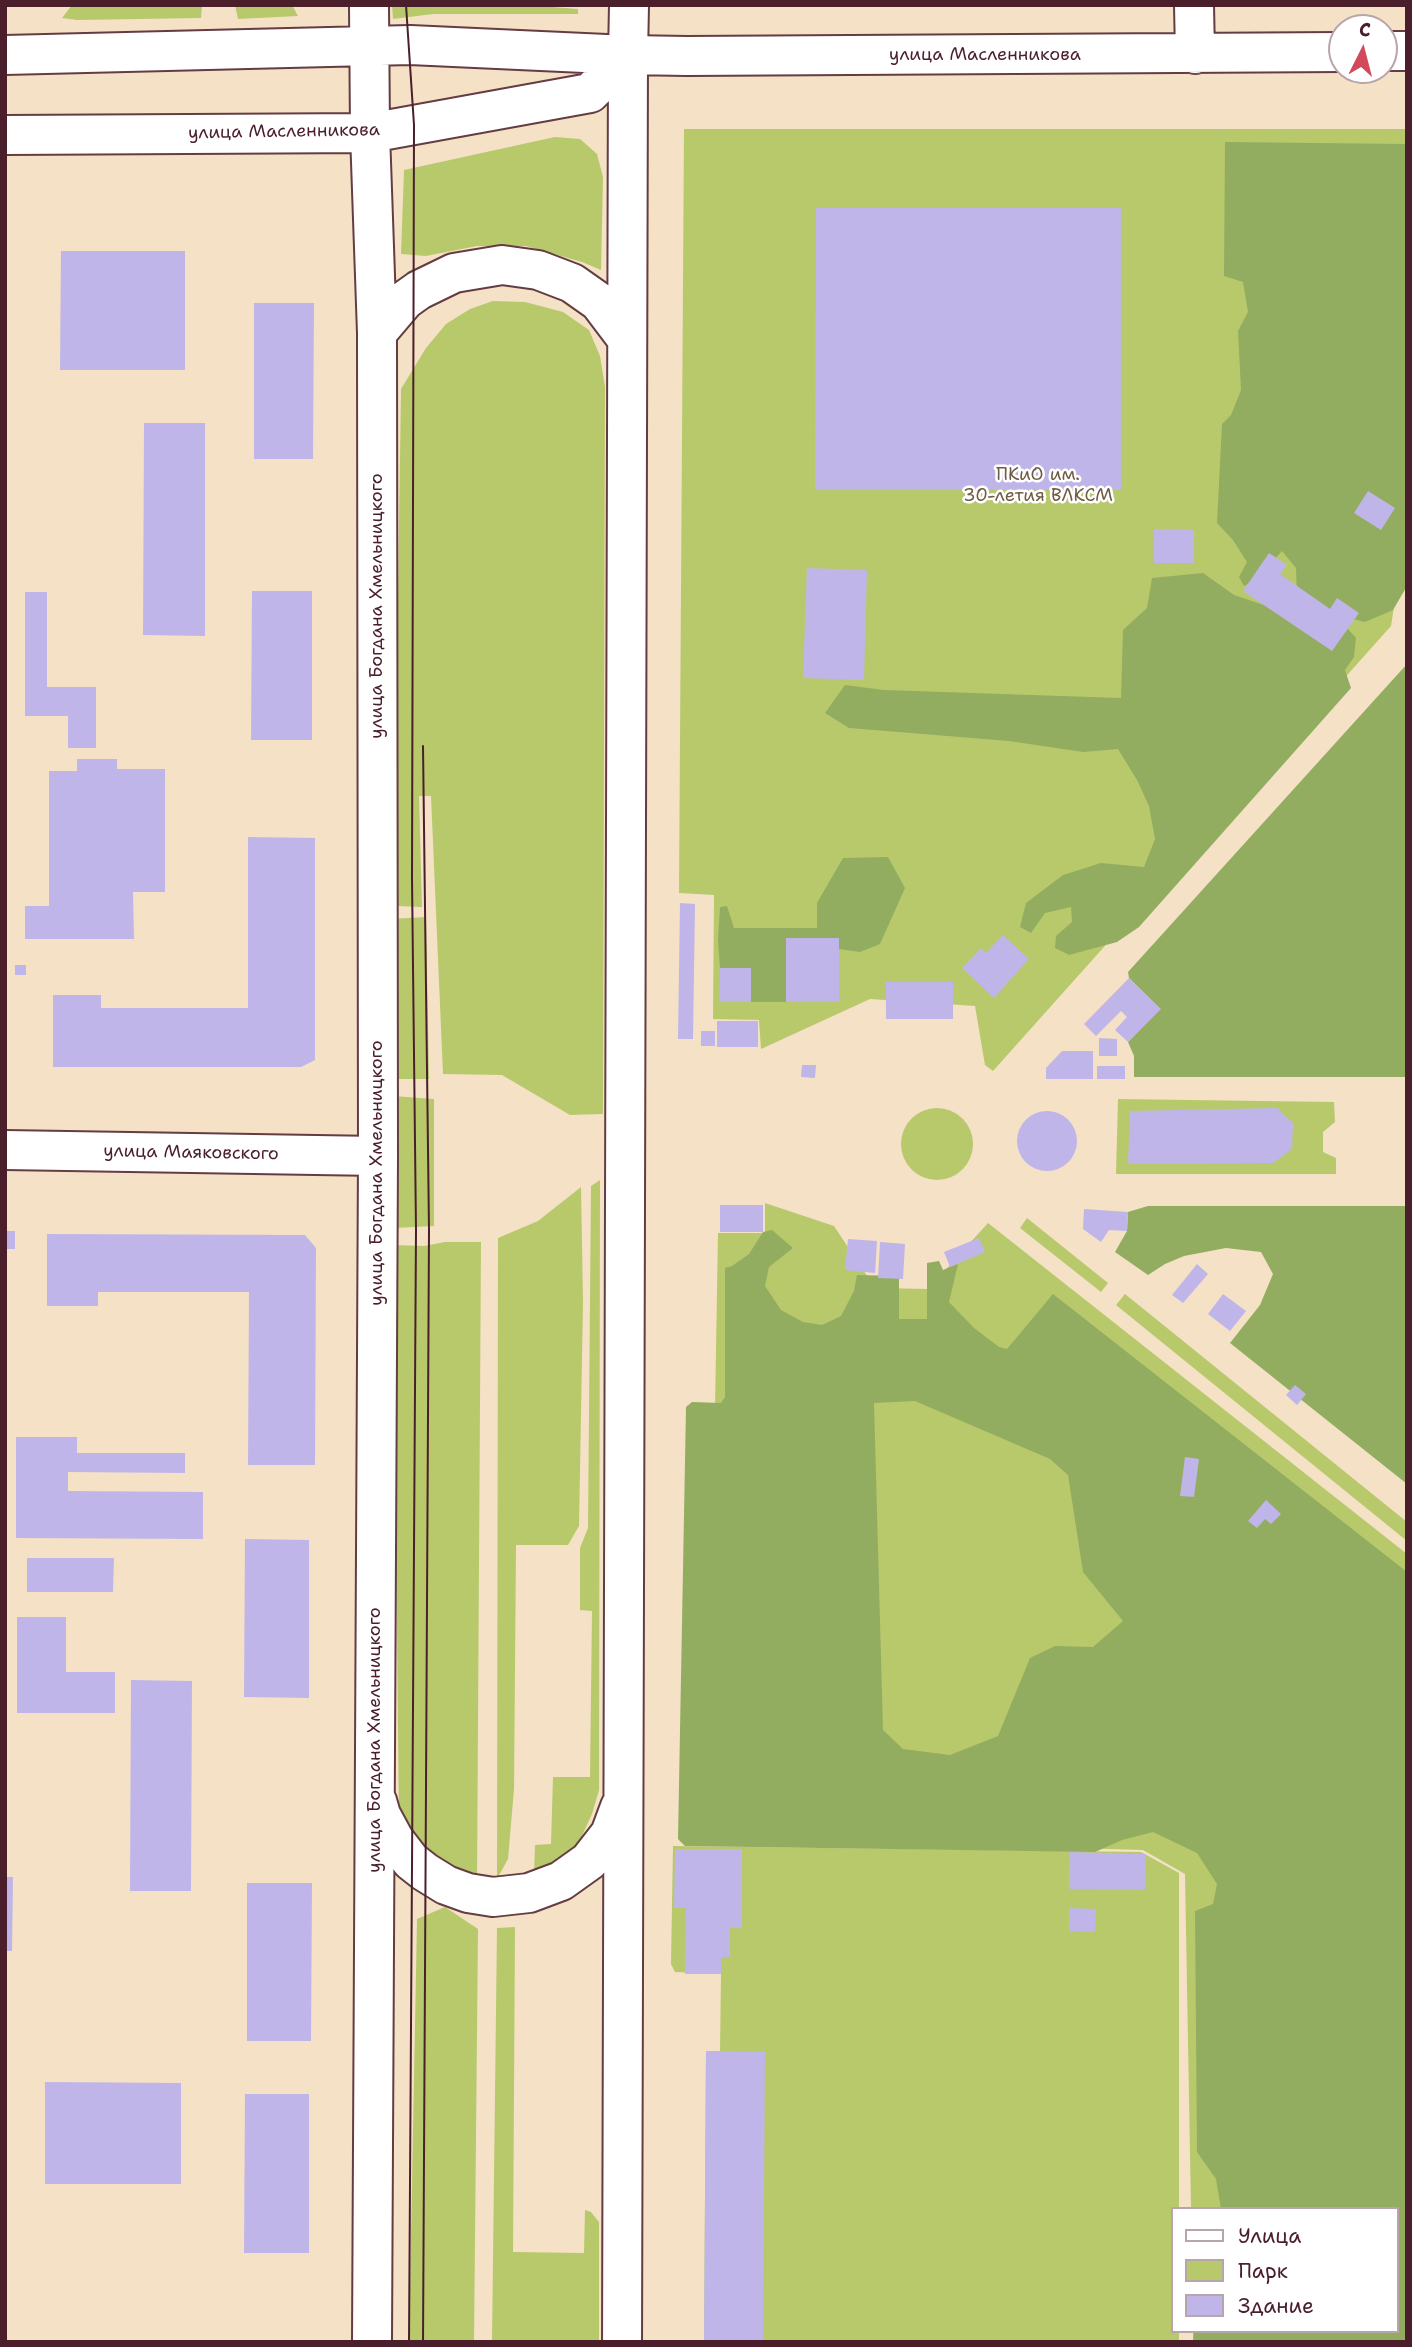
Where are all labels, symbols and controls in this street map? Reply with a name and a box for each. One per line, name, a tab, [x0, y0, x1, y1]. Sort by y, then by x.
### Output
north arrow	[1328, 14, 1398, 84]
text: С	[1358, 17, 1372, 43]
street label: улица Масленникова	[889, 44, 1081, 66]
street label: улица Масленникова	[188, 120, 380, 144]
park label: ПКиО им. 30-летия ВЛКСМ	[963, 464, 1113, 506]
street label: улица Богдана Хмельницкого	[366, 473, 388, 739]
street label: улица Богдана Хмельницкого	[366, 1040, 388, 1306]
street label: улица Маяковского	[103, 1141, 279, 1165]
street label: улица Богдана Хмельницкого	[364, 1607, 386, 1873]
legend	[1170, 2207, 1398, 2333]
text: Улица	[1238, 2222, 1301, 2250]
text: Парк	[1238, 2257, 1288, 2285]
text: Здание	[1238, 2292, 1314, 2320]

